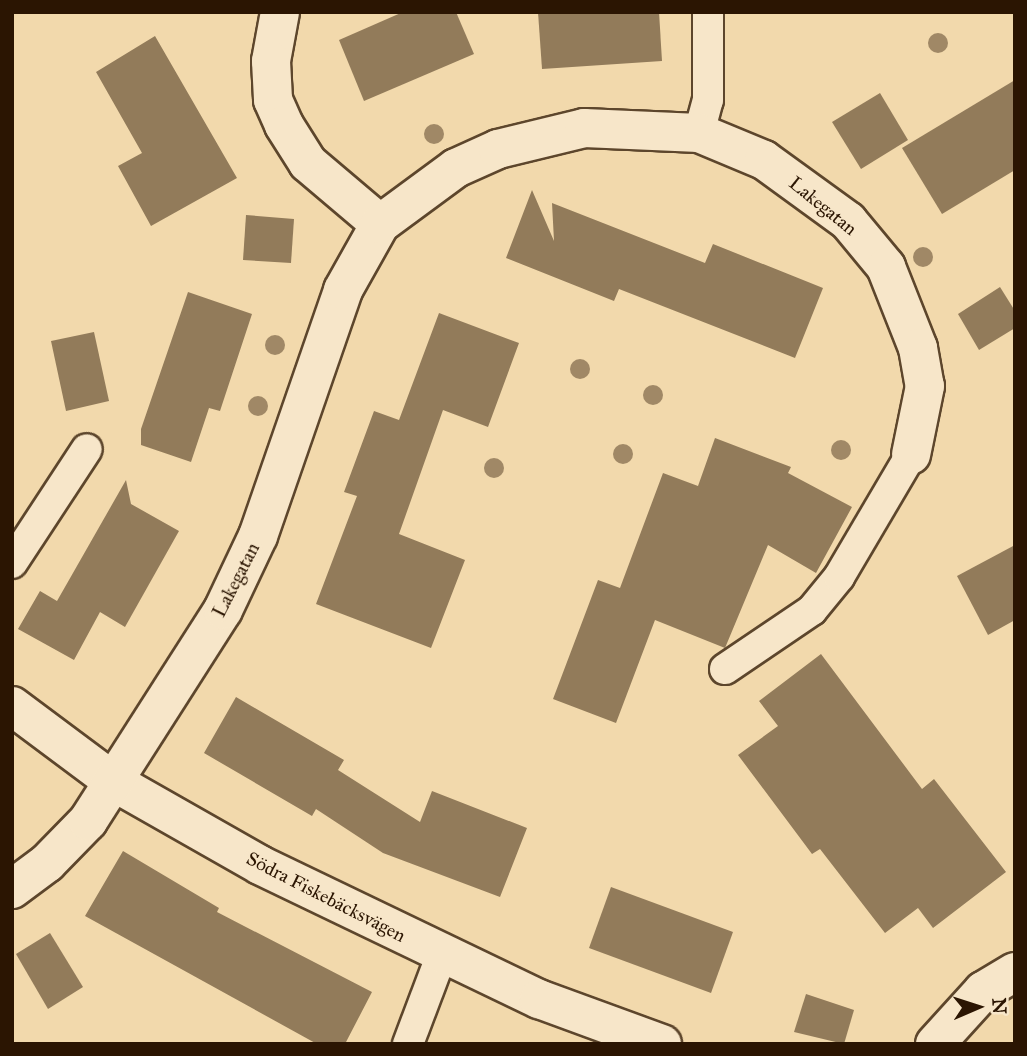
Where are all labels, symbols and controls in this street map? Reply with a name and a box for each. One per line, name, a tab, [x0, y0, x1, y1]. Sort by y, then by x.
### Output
street label: Lakegatan	[785, 172, 861, 240]
street label: Lakegatan	[208, 539, 264, 621]
street label: Södra Fiskebäcksvägen	[243, 847, 409, 947]
north arrow	[943, 972, 1013, 1042]
text: N	[988, 997, 1011, 1015]

